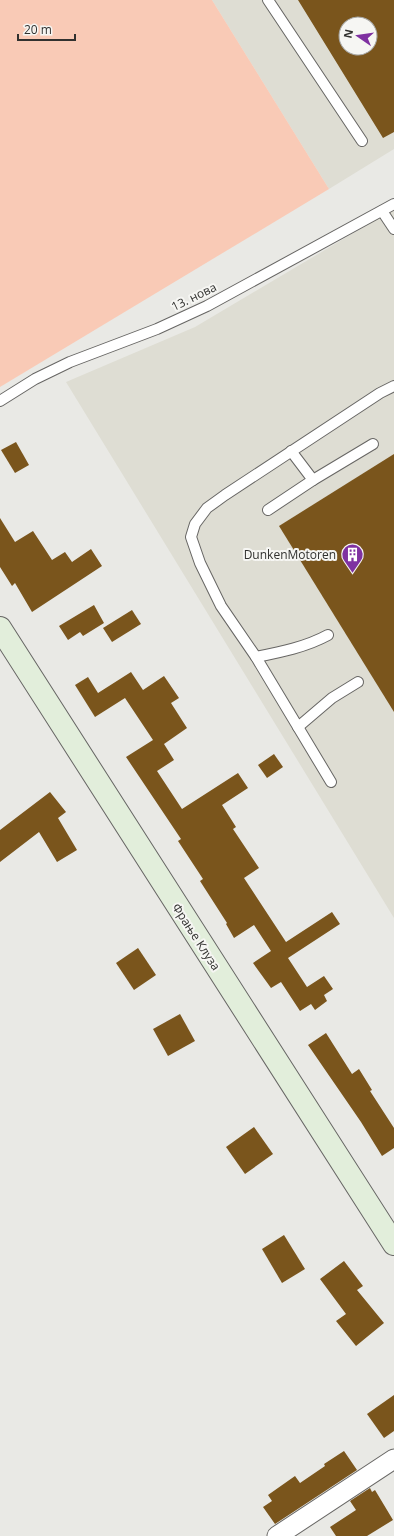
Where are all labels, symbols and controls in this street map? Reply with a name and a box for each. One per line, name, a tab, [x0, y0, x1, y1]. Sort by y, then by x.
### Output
scale bar	[18, 16, 75, 42]
north arrow	[338, 16, 378, 56]
text: 20 m	[24, 21, 52, 38]
text: N	[339, 28, 356, 40]
street label: 13. нова	[168, 278, 219, 315]
building icon: DunkenMotoren	[339, 542, 365, 575]
place label: DunkenMotoren	[244, 546, 336, 563]
street label: Фрање Клуза	[168, 900, 224, 974]

